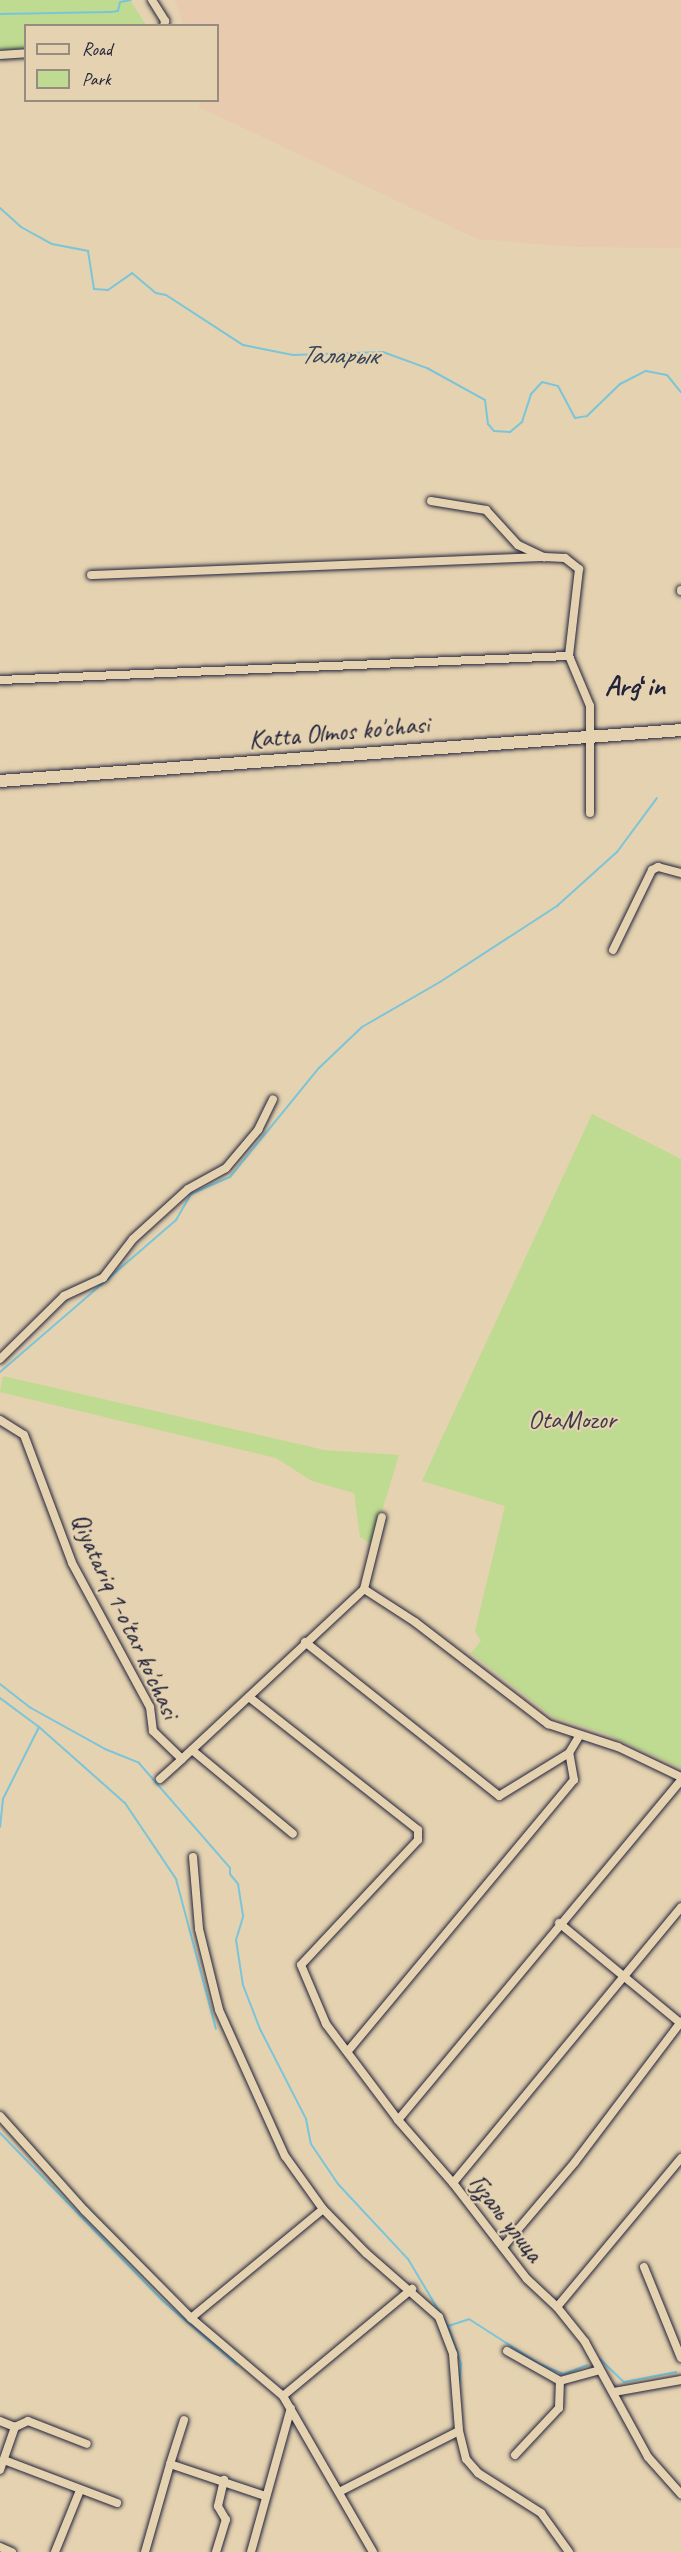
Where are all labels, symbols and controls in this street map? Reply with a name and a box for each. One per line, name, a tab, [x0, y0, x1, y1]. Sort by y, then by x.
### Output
legend	[24, 24, 219, 102]
text: Road	[82, 38, 112, 60]
text: Park	[82, 68, 111, 90]
water label: Таларык	[300, 338, 378, 372]
district label: Argʻin	[605, 669, 665, 703]
street label: Katta Olmos ko'chasi	[246, 708, 432, 756]
park label: OtaMozor	[528, 1404, 616, 1436]
street label: Qiyatariq 1-o'tar ko'chasi	[64, 1508, 186, 1724]
street label: Гузаль улица	[462, 2167, 550, 2269]

